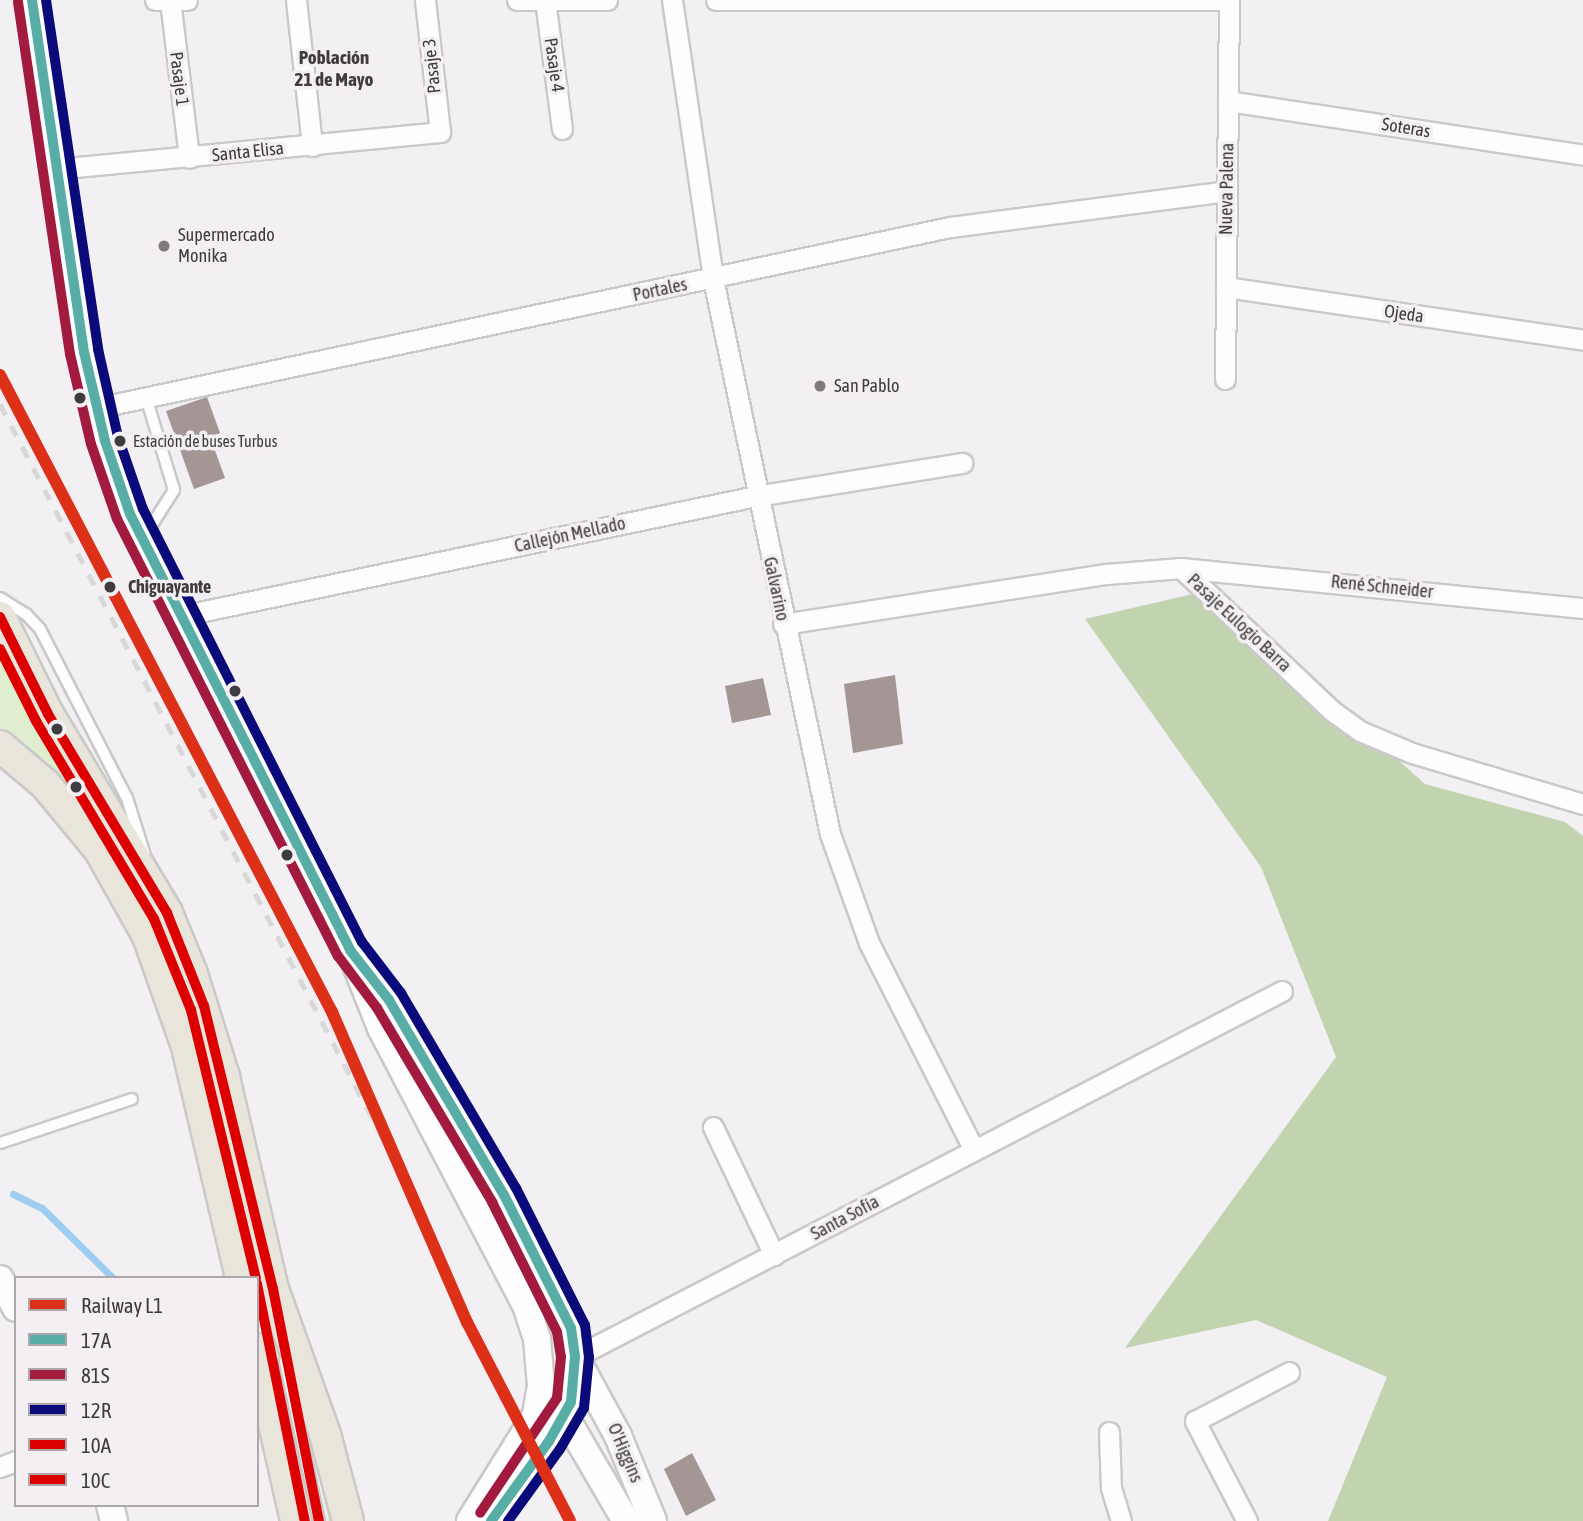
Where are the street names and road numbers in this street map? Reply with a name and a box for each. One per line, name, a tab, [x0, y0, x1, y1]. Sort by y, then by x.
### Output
street label: Pasaje 4	[539, 36, 569, 94]
street label: Pasaje 3	[418, 38, 446, 94]
street label: Pasaje 1	[165, 50, 193, 108]
street label: Soteras	[1380, 114, 1432, 142]
street label: Santa Elisa	[211, 137, 285, 167]
street label: Nueva Palena	[1215, 143, 1239, 235]
street label: Portales	[631, 274, 689, 306]
street label: Ojeda	[1383, 301, 1425, 327]
street label: Callejón Mellado	[513, 513, 627, 557]
street label: Galvarino	[759, 555, 793, 623]
street label: Pasaje Eulogio Barra	[1183, 569, 1295, 677]
street label: René Schneider	[1330, 571, 1434, 603]
street label: Santa Sofía	[807, 1191, 883, 1245]
street label: O'Higgins	[603, 1420, 647, 1486]

